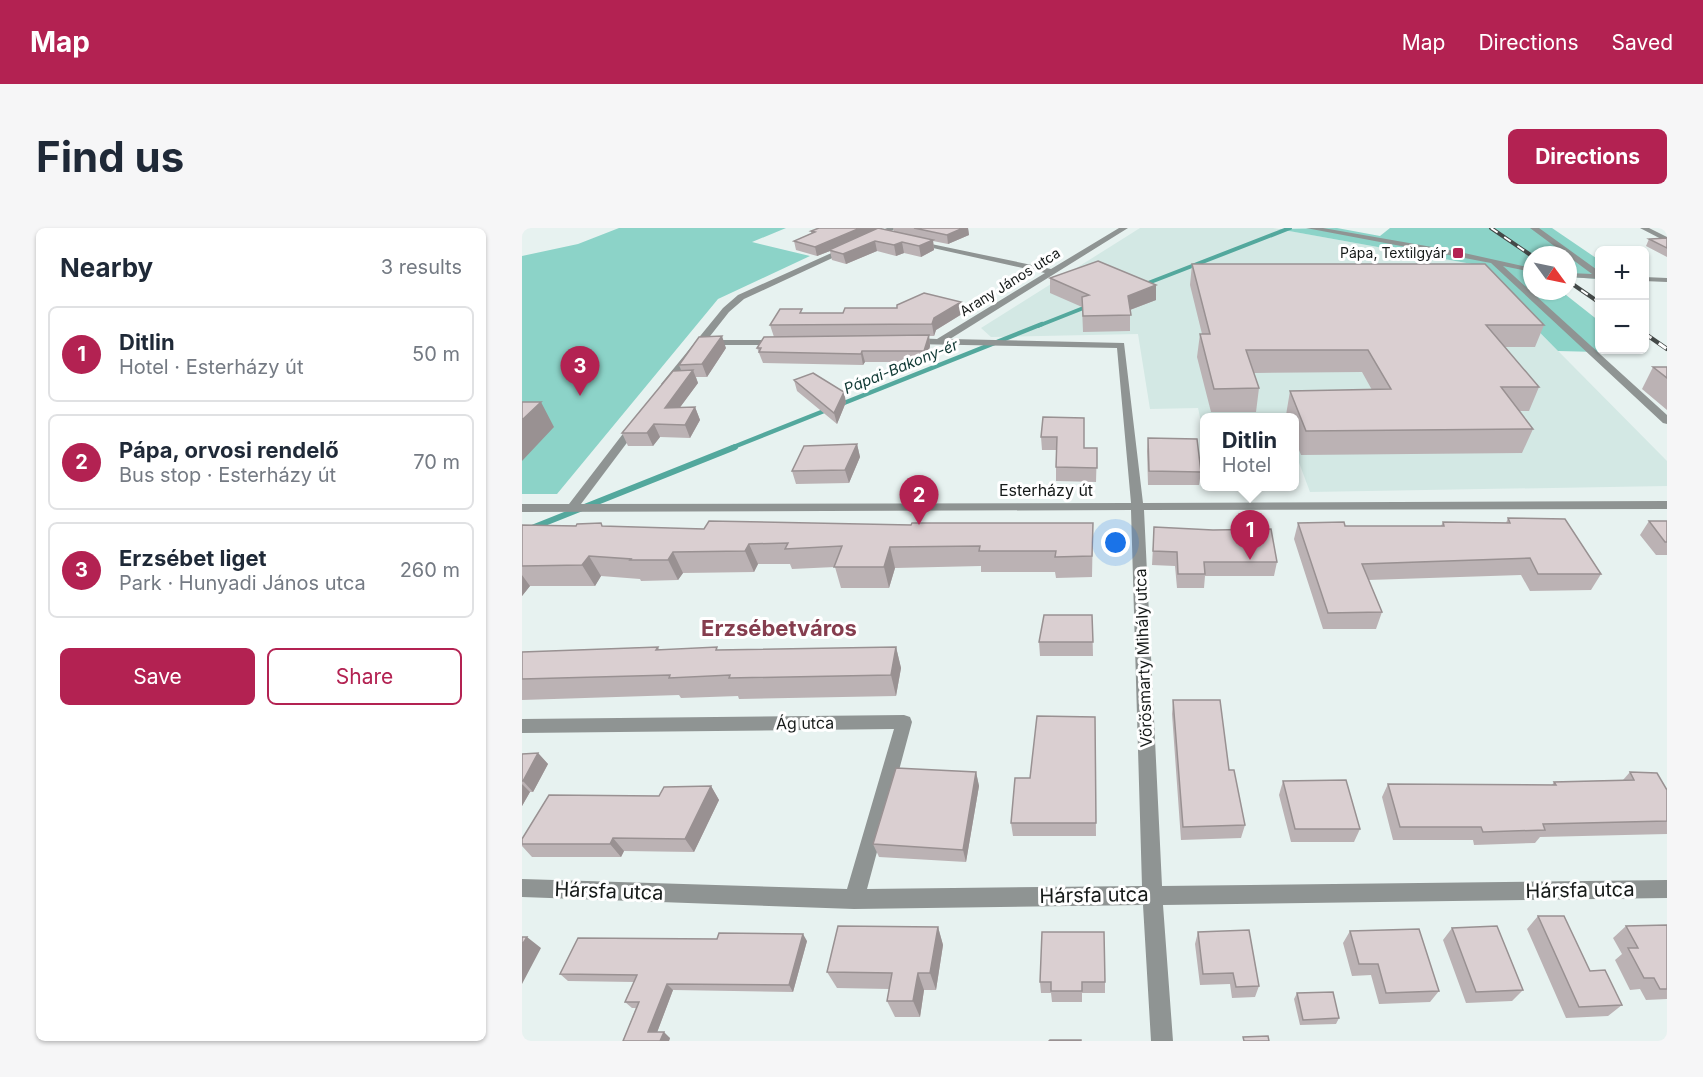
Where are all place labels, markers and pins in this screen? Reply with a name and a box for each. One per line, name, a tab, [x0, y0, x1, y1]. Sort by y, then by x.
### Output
place label: Pápa, Textilgyár	[1340, 244, 1446, 261]
marker: Pápa, Textilgyár	[1451, 246, 1465, 260]
pin: 3	[560, 346, 600, 396]
pin: 2	[900, 476, 938, 525]
pin: 1	[1230, 510, 1270, 560]

